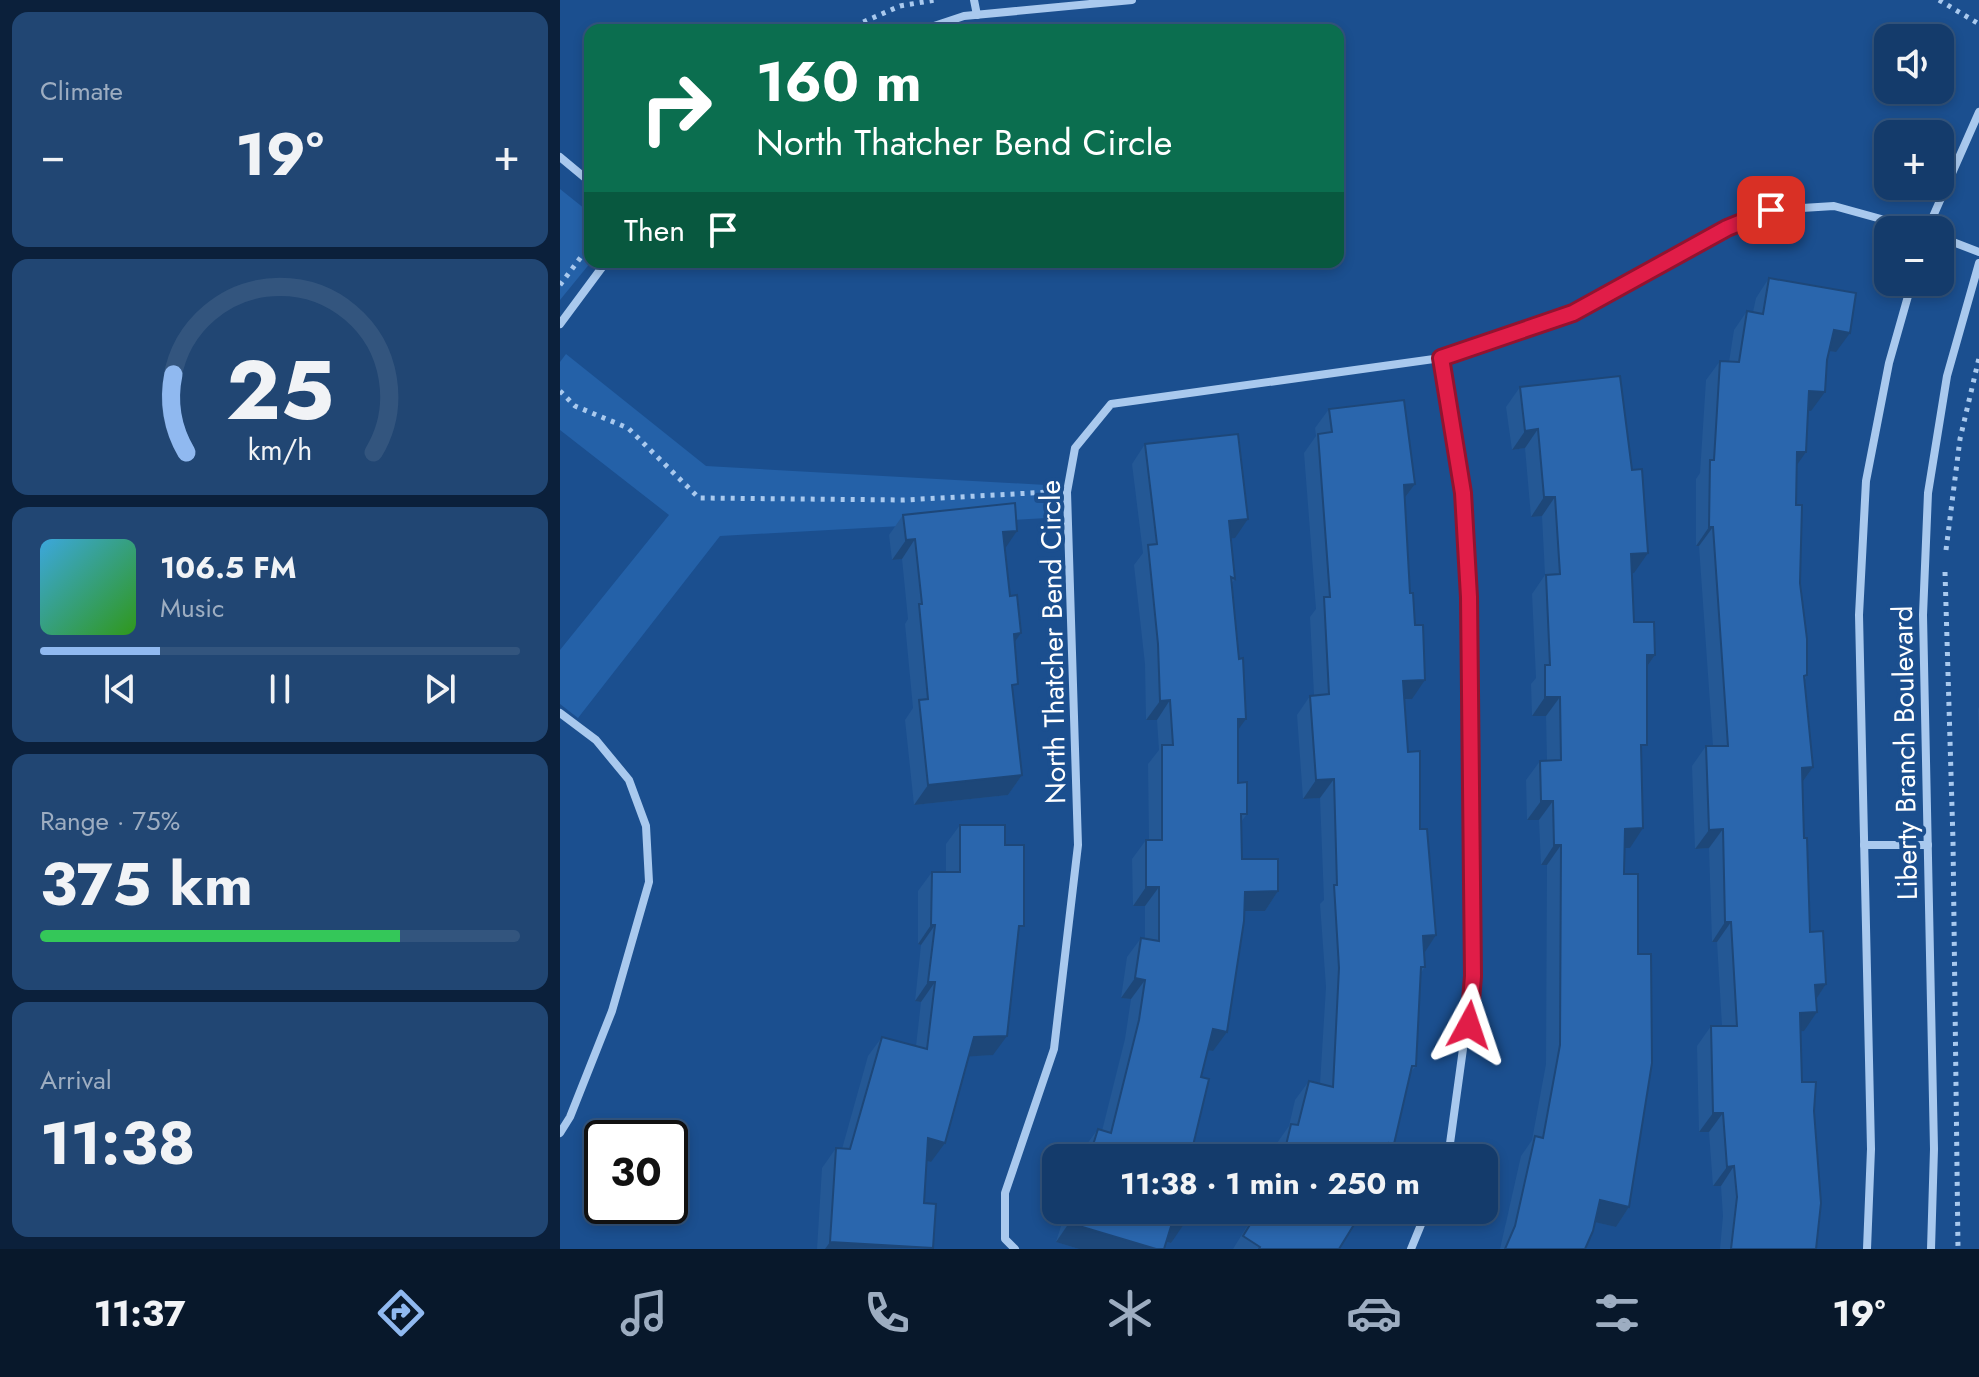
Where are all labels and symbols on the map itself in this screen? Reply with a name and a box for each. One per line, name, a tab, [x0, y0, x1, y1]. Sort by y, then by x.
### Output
pin	[1737, 176, 1805, 244]
street label: North Thatcher Bend Circle	[1030, 480, 1076, 804]
street label: Liberty Branch Boulevard	[1882, 605, 1928, 901]
position arrow	[1427, 983, 1511, 1067]
speed limit sign: 30	[584, 1120, 688, 1224]

